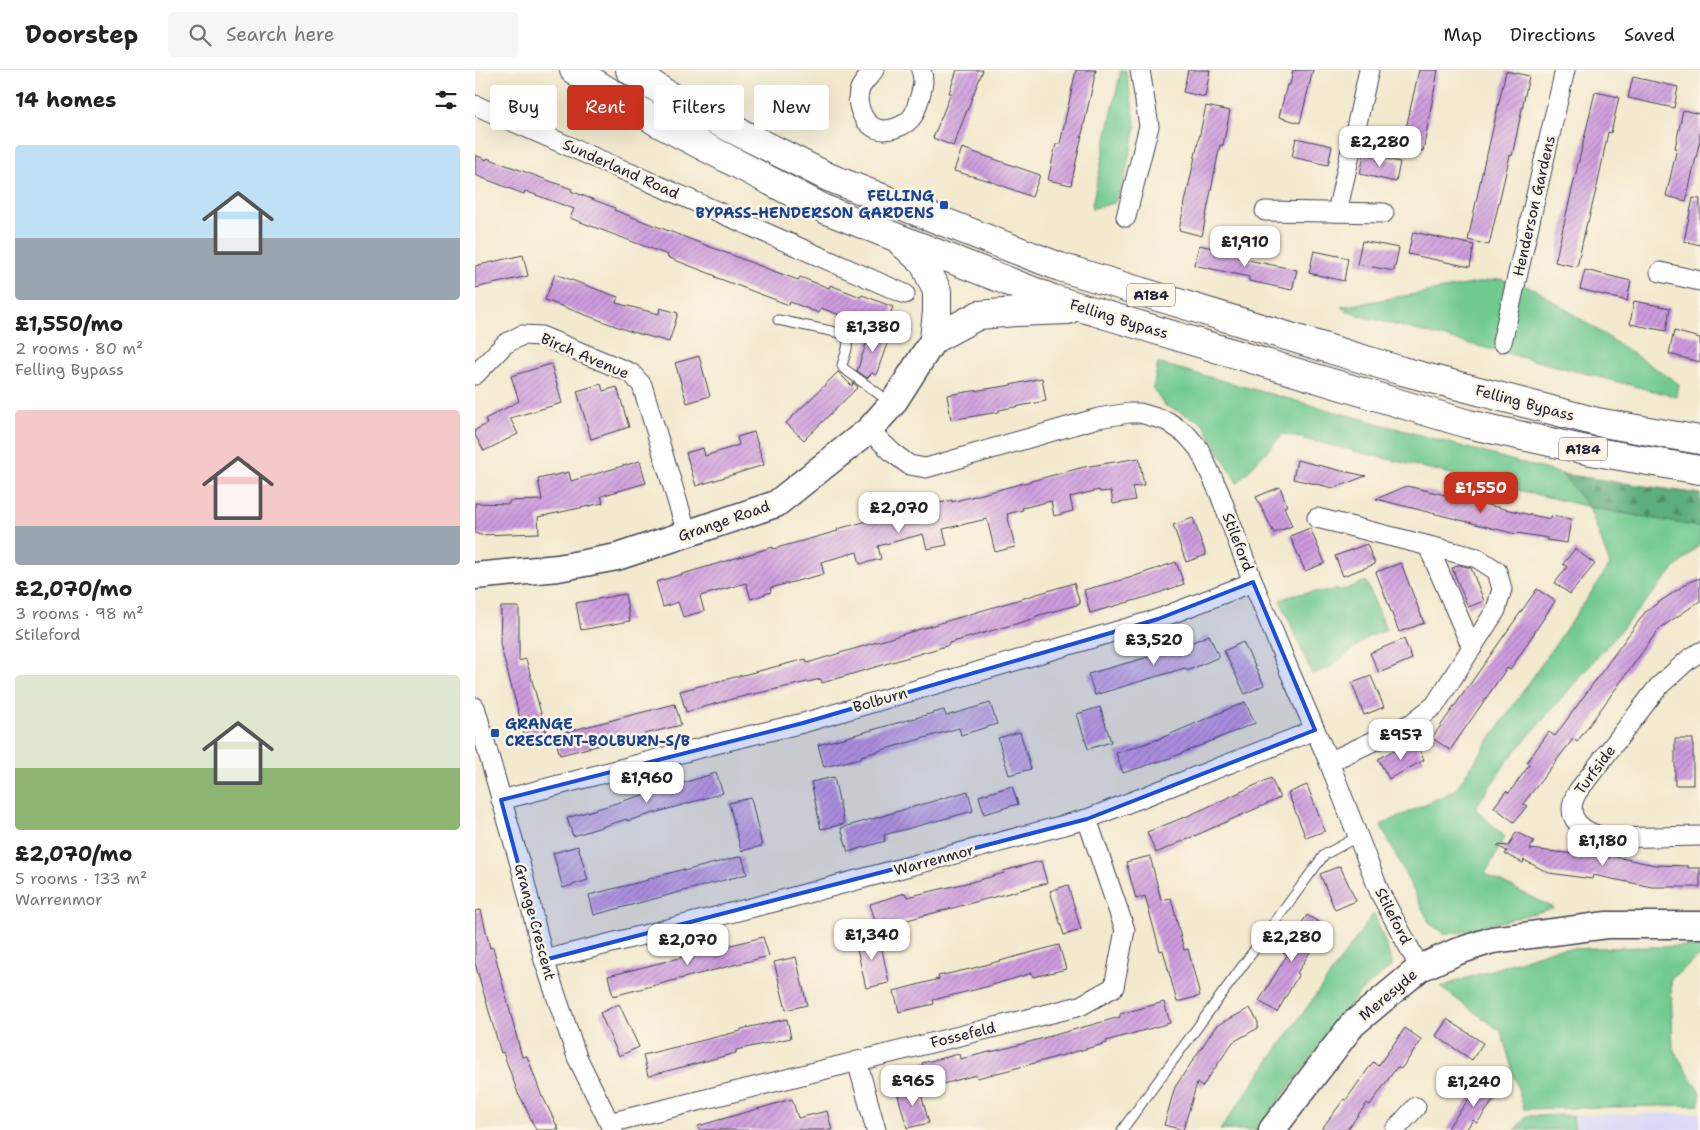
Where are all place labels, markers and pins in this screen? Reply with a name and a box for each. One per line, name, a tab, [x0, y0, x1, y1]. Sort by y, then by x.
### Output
pin: £2,280	[1339, 126, 1421, 168]
place label: FELLING BYPASS-HENDERSON GARDENS	[696, 186, 934, 223]
marker: FELLING BYPASS-HENDERSON GARDENS	[938, 199, 950, 211]
pin: £1,910	[1204, 226, 1286, 268]
pin: £1,380	[832, 310, 914, 353]
pin: £1,550	[1440, 472, 1522, 514]
pin: £2,070	[858, 492, 940, 534]
pin: £3,520	[1113, 624, 1195, 666]
place label: GRANGE CRESCENT-BOLBURN-S/B	[505, 714, 690, 751]
pin: £957	[1371, 718, 1431, 761]
marker: GRANGE CRESCENT-BOLBURN-S/B	[489, 727, 501, 739]
pin: £1,960	[606, 762, 688, 804]
pin: £1,180	[1562, 824, 1644, 867]
pin: £1,340	[831, 918, 913, 961]
pin: £2,280	[1251, 920, 1333, 963]
pin: £2,070	[647, 924, 729, 966]
pin: £965	[883, 1064, 943, 1107]
pin: £1,240	[1433, 1066, 1515, 1108]

